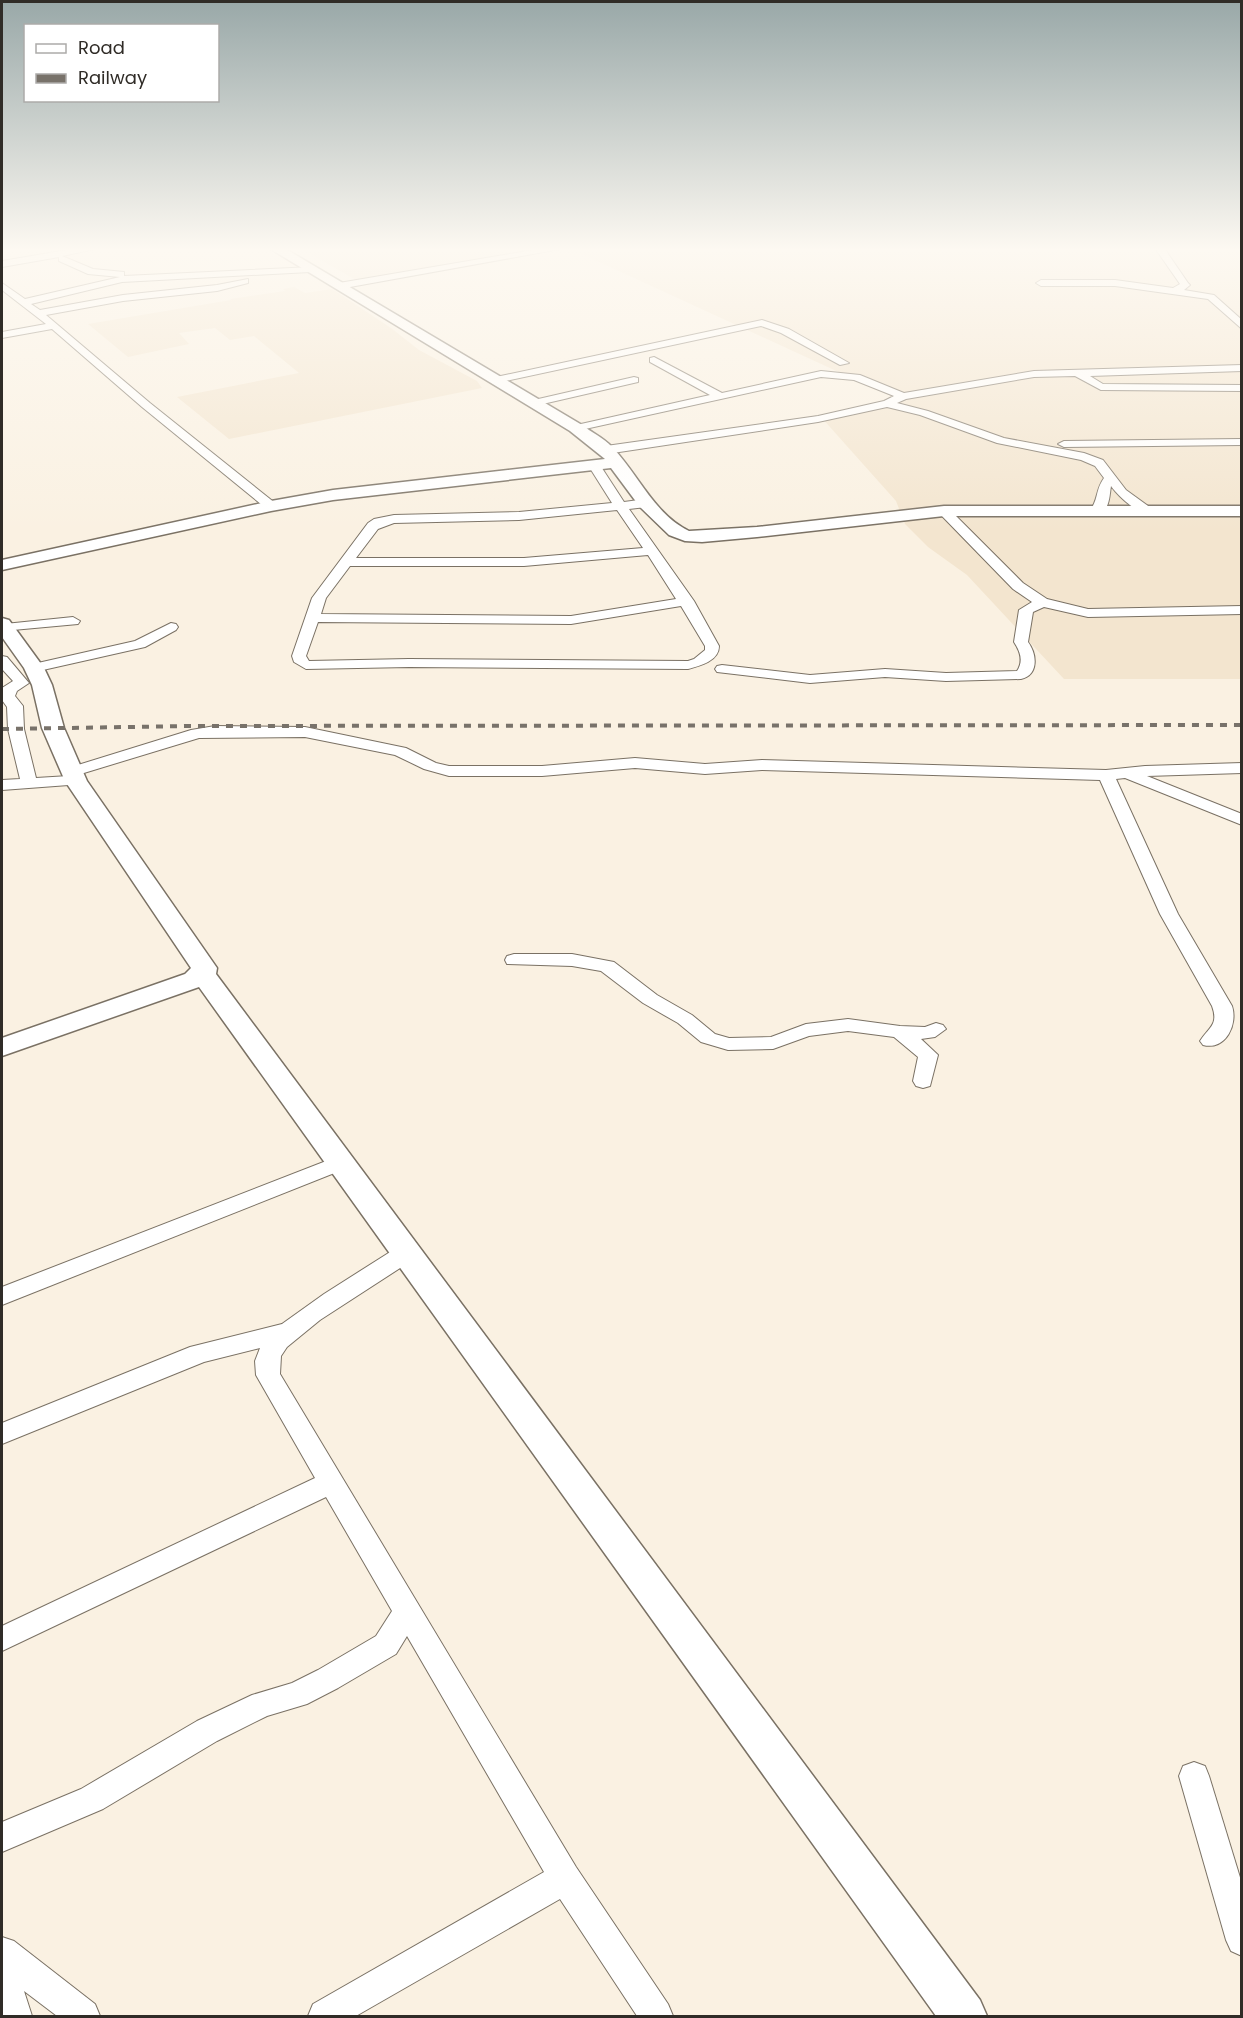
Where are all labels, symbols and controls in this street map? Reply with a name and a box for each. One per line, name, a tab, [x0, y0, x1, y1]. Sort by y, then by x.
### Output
legend	[24, 24, 219, 102]
text: Road	[78, 35, 125, 60]
text: Railway	[78, 65, 147, 90]

